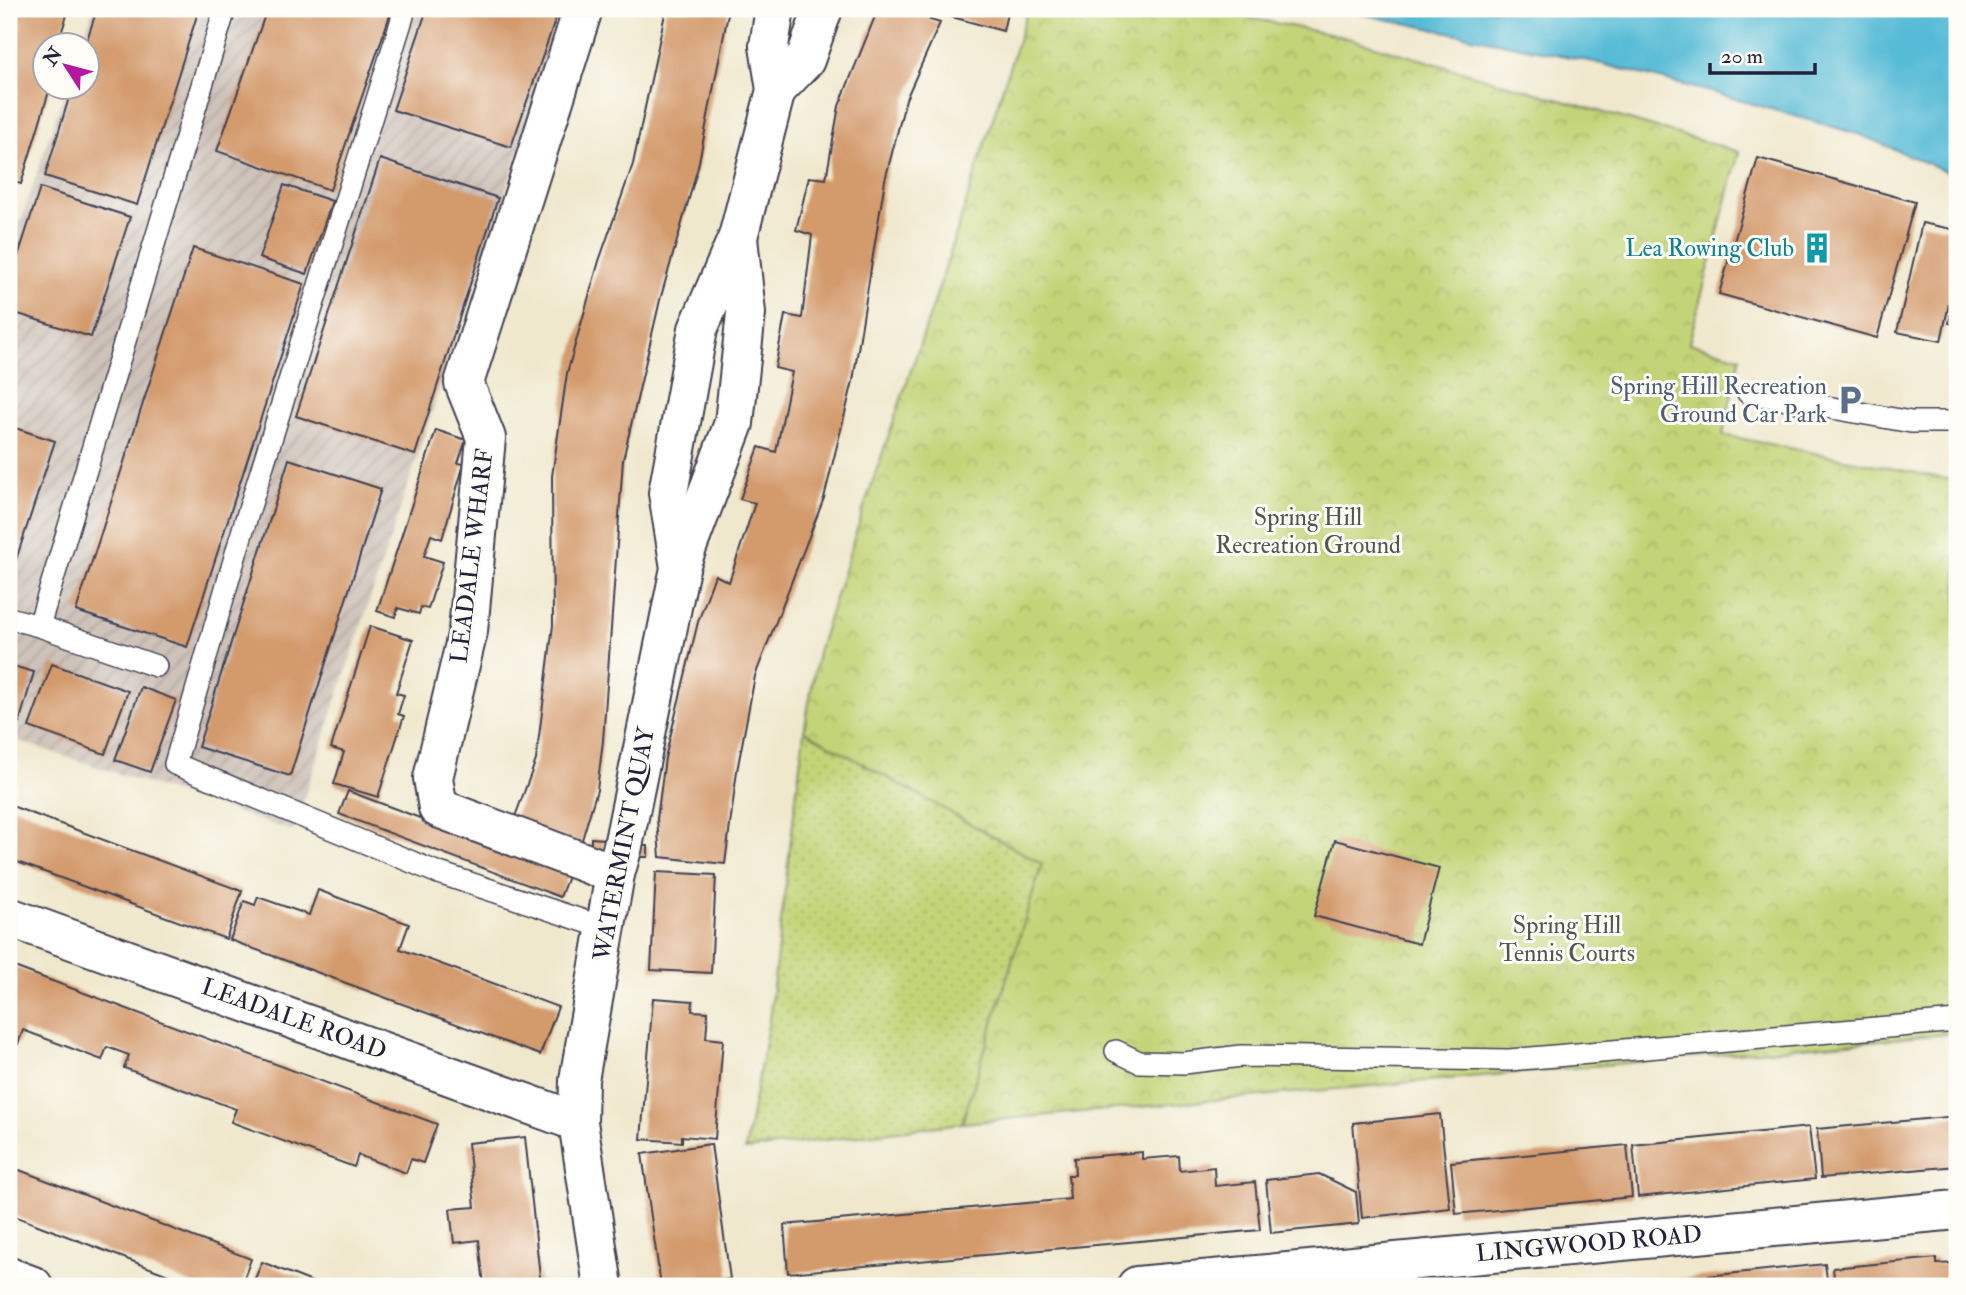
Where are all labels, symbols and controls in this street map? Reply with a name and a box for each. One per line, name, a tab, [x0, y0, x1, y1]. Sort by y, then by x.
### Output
north arrow	[32, 32, 102, 102]
scale bar	[1710, 32, 1815, 76]
text: N	[38, 42, 68, 71]
text: 20 m	[1721, 43, 1763, 70]
building icon: Lea Rowing Club	[1800, 231, 1834, 265]
place label: Lea Rowing Club	[1625, 233, 1794, 264]
place label: Spring Hill Recreation Ground Car Park	[1610, 371, 1827, 430]
parking icon: Spring Hill Recreation Ground Car Park	[1833, 383, 1867, 417]
street label: LEADALE WHARF	[443, 447, 501, 665]
park label: Spring Hill Recreation Ground	[1215, 502, 1401, 561]
street label: WATERMINT QUAY	[586, 724, 662, 965]
park label: Spring Hill Tennis Courts	[1499, 910, 1635, 969]
street label: LEADALE ROAD	[197, 971, 391, 1067]
street label: LINGWOOD ROAD	[1475, 1219, 1703, 1269]

